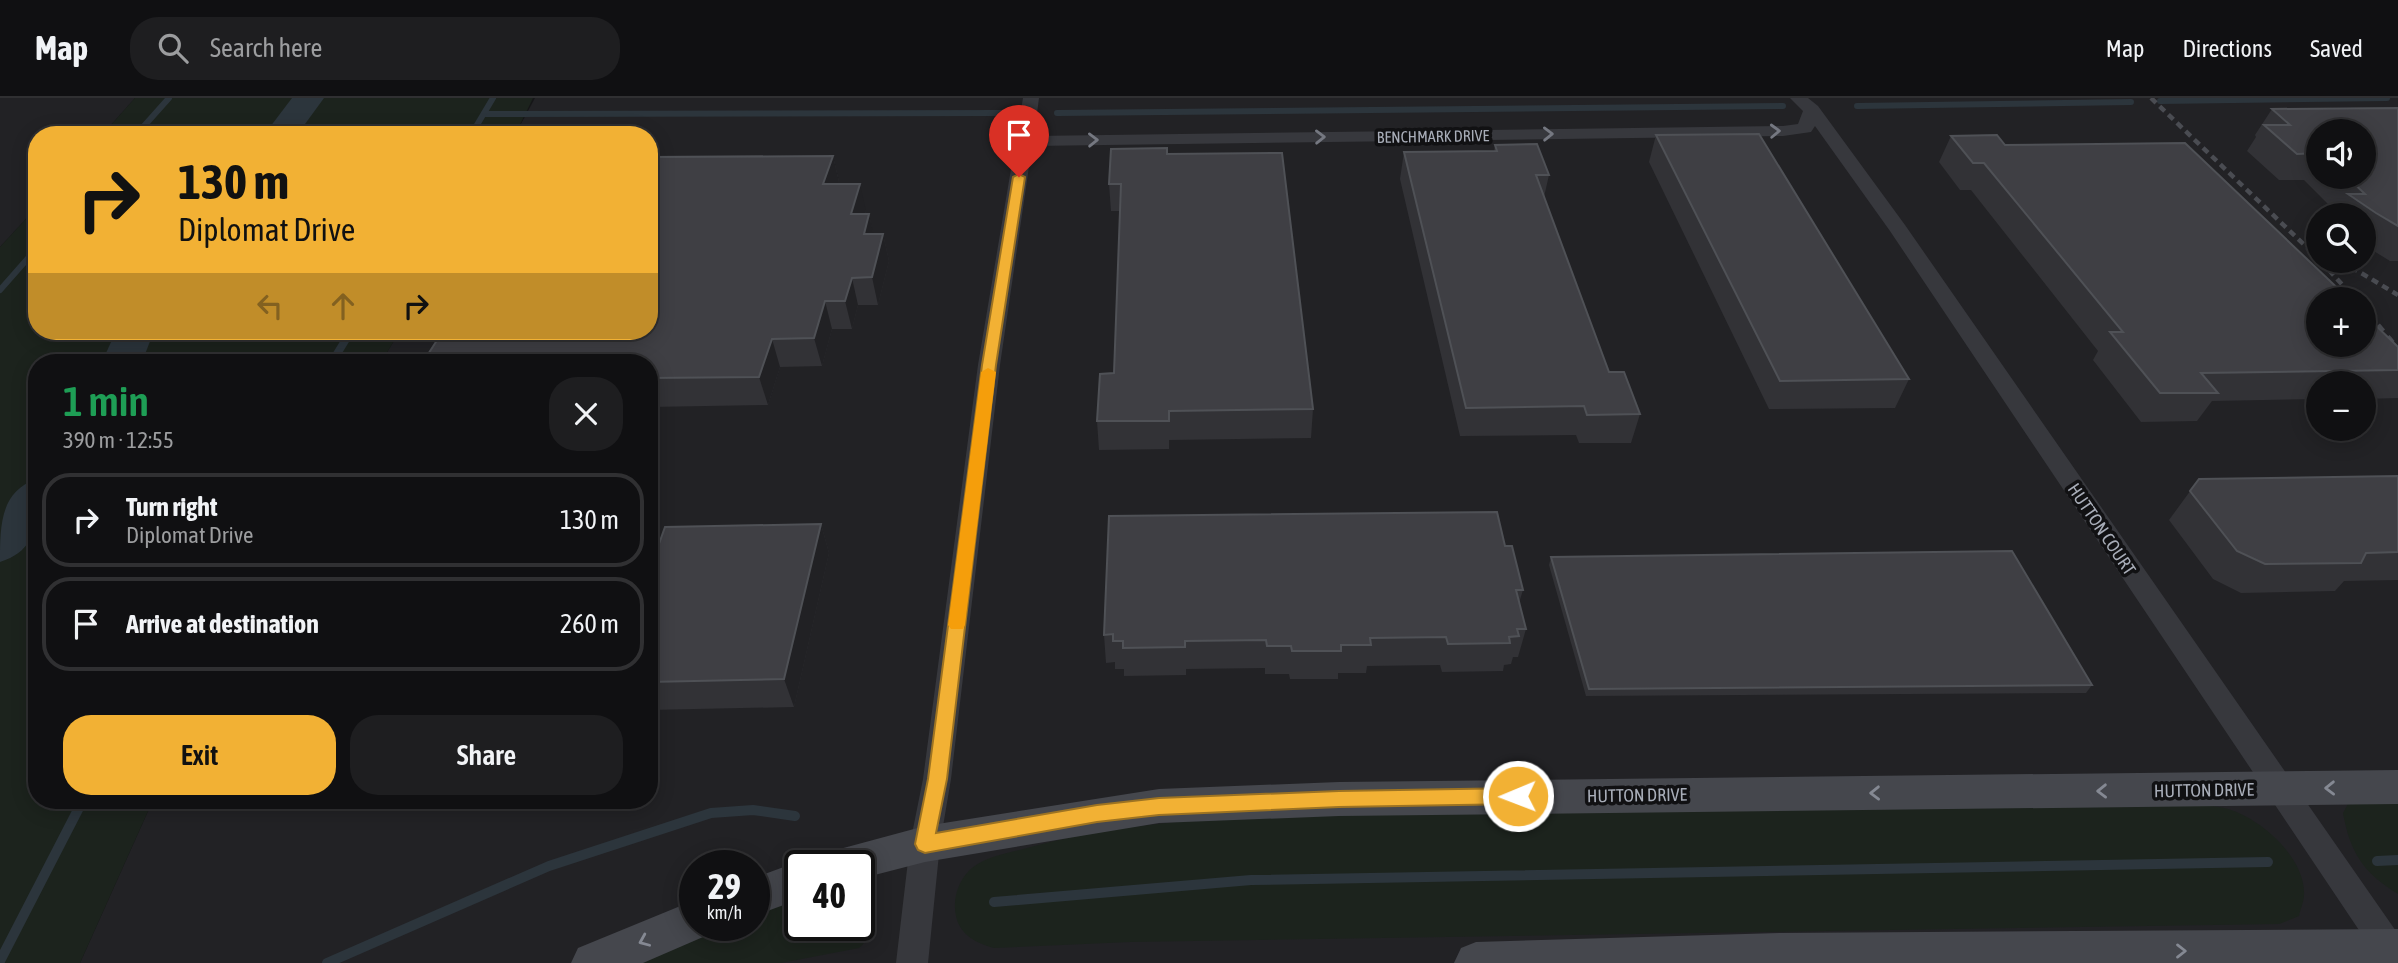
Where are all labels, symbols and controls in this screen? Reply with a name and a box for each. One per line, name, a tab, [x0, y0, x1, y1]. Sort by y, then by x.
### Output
search box	[130, 17, 620, 80]
text: Map	[35, 29, 88, 67]
icon: search	[154, 29, 192, 67]
text: Search here	[210, 33, 322, 63]
text: Map	[2106, 35, 2144, 62]
text: Directions	[2182, 35, 2272, 62]
text: Saved	[2310, 35, 2363, 62]
pin	[989, 105, 1049, 177]
icon: arrive	[1000, 116, 1038, 154]
map controls	[2306, 119, 2376, 441]
button: sound	[2306, 119, 2376, 189]
one-way arrow	[1770, 124, 1781, 139]
street label: BENCHMARK DRIVE	[1377, 126, 1490, 146]
one-way arrow	[1543, 126, 1554, 142]
one-way arrow	[1316, 129, 1326, 145]
one-way arrow	[1088, 132, 1099, 148]
text: 130 m	[178, 153, 289, 209]
icon: right	[63, 154, 154, 245]
button: search	[2306, 203, 2376, 273]
text: Diplomat Drive	[178, 211, 355, 248]
icon: left	[251, 287, 289, 325]
icon: ahead	[324, 287, 362, 325]
icon: right	[397, 287, 435, 325]
button: +	[2306, 287, 2376, 357]
button: −	[2306, 371, 2376, 441]
text: 1 min	[63, 377, 149, 425]
button: close	[549, 377, 623, 451]
text: 390 m · 12:55	[63, 427, 174, 453]
street label: HUTTON COURT	[2064, 479, 2140, 579]
text: Turn right	[126, 492, 217, 522]
icon: right	[67, 501, 105, 539]
text: 130 m	[560, 505, 619, 535]
text: Diplomat Drive	[126, 522, 253, 548]
icon: arrive	[67, 605, 105, 643]
text: Arrive at destination	[126, 609, 319, 639]
text: 260 m	[560, 609, 619, 639]
button: Exit	[63, 715, 336, 795]
button: Share	[350, 715, 623, 795]
position arrow	[1481, 759, 1555, 833]
street label: HUTTON DRIVE	[2154, 779, 2255, 801]
one-way arrow	[2324, 780, 2335, 796]
one-way arrow	[2097, 783, 2108, 798]
street label: HUTTON DRIVE	[1587, 784, 1688, 806]
one-way arrow	[1869, 785, 1880, 801]
speed limit sign: 40	[784, 850, 875, 941]
text: 29	[708, 866, 741, 906]
text: km/h	[707, 902, 742, 923]
one-way arrow	[639, 933, 651, 947]
one-way arrow	[2176, 943, 2187, 959]

